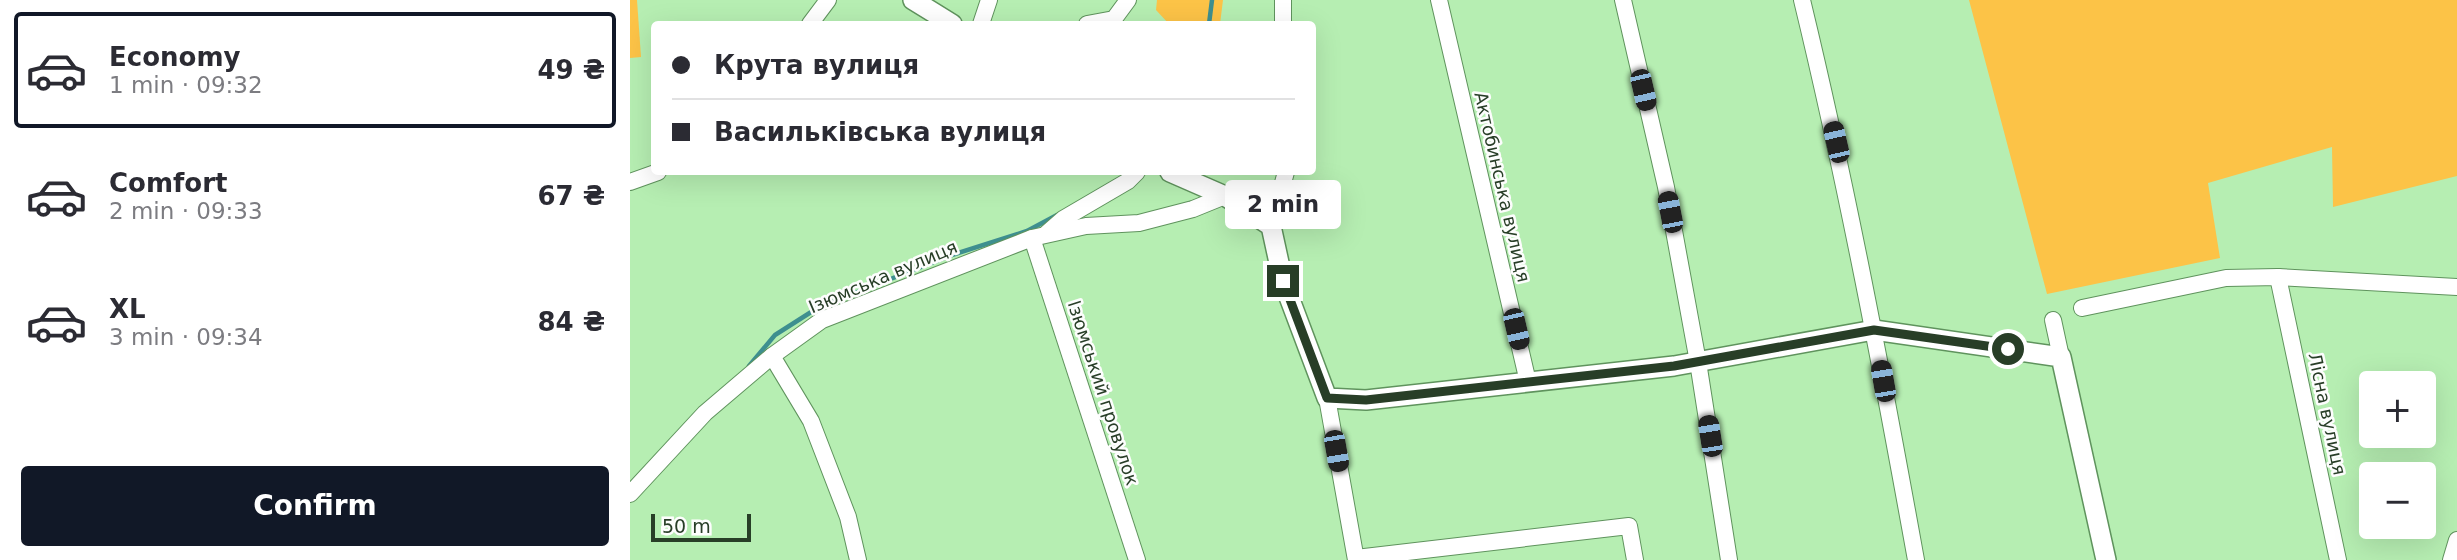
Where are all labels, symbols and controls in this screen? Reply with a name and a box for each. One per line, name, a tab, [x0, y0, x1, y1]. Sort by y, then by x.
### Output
icon: car	[25, 39, 88, 102]
text: Economy	[109, 42, 240, 72]
text: Крута вулиця	[714, 50, 919, 80]
text: 49 ₴	[537, 55, 605, 85]
car	[1629, 67, 1658, 113]
text: 1 min · 09:32	[109, 72, 263, 98]
street label: Актобинська вулиця	[1470, 90, 1535, 284]
text: Васильківська вулиця	[714, 117, 1046, 147]
car	[1822, 119, 1851, 165]
icon: car	[25, 165, 88, 228]
text: Comfort	[109, 168, 227, 198]
callout: 2 min	[1225, 180, 1341, 229]
text: 67 ₴	[537, 181, 605, 211]
car	[1656, 189, 1685, 235]
text: 2 min	[1247, 191, 1319, 217]
text: 2 min · 09:33	[109, 198, 263, 224]
street label: Ізюмська вулиця	[805, 236, 960, 317]
route end	[1267, 265, 1299, 297]
icon: car	[25, 291, 88, 354]
text: XL	[109, 294, 146, 324]
street label: Ізюмський провулок	[1064, 298, 1143, 488]
car	[1502, 306, 1531, 352]
text: 84 ₴	[537, 307, 605, 337]
text: 3 min · 09:34	[109, 324, 263, 350]
route start	[1992, 333, 2024, 365]
street label: Лісна вулиця	[2304, 351, 2351, 477]
car	[1870, 358, 1897, 404]
map controls	[2359, 371, 2436, 539]
button: +	[2359, 371, 2436, 448]
car	[1697, 414, 1724, 458]
car	[1323, 428, 1350, 474]
button: −	[2359, 462, 2436, 539]
button: Confirm	[21, 466, 609, 546]
scale bar	[651, 511, 751, 543]
text: 50 m	[662, 515, 711, 537]

